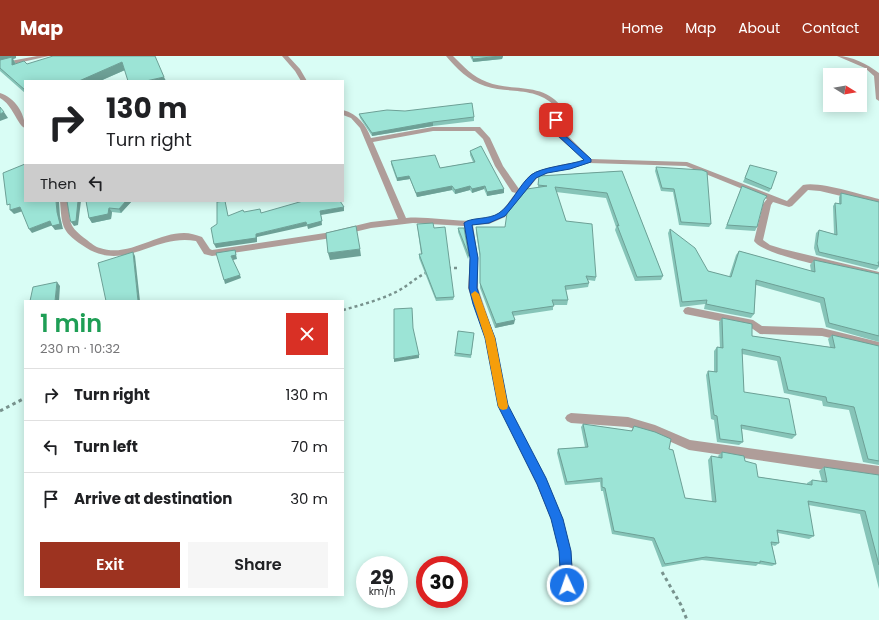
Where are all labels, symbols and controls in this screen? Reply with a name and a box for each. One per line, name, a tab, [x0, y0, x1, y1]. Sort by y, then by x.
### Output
text: Map	[20, 15, 63, 42]
text: Home	[621, 18, 663, 38]
text: Map	[685, 18, 716, 38]
text: About	[738, 18, 780, 38]
text: Contact	[802, 18, 859, 38]
north arrow	[823, 68, 867, 112]
map controls	[823, 68, 867, 112]
text: 130 m	[106, 89, 187, 128]
icon: right	[40, 96, 92, 148]
pin	[539, 103, 573, 137]
icon: arrive	[545, 109, 567, 131]
text: Turn right	[106, 127, 192, 152]
icon: left	[85, 172, 107, 194]
text: Then	[40, 173, 77, 194]
text: 1 min	[40, 307, 102, 340]
button: close	[286, 313, 328, 355]
text: 230 m · 10:32	[40, 339, 120, 358]
icon: right	[40, 384, 62, 406]
text: Turn right	[74, 384, 150, 405]
text: 130 m	[285, 384, 328, 405]
icon: left	[40, 436, 62, 458]
text: Turn left	[74, 436, 138, 457]
text: 70 m	[291, 436, 328, 457]
icon: arrive	[40, 488, 62, 510]
text: Arrive at destination	[74, 488, 232, 509]
text: 30 m	[290, 488, 328, 509]
button: Exit	[40, 542, 180, 588]
button: Share	[188, 542, 328, 588]
speed limit sign: 30	[416, 556, 468, 608]
text: 29	[370, 563, 394, 591]
position arrow	[546, 564, 588, 606]
text: km/h	[369, 584, 395, 599]

